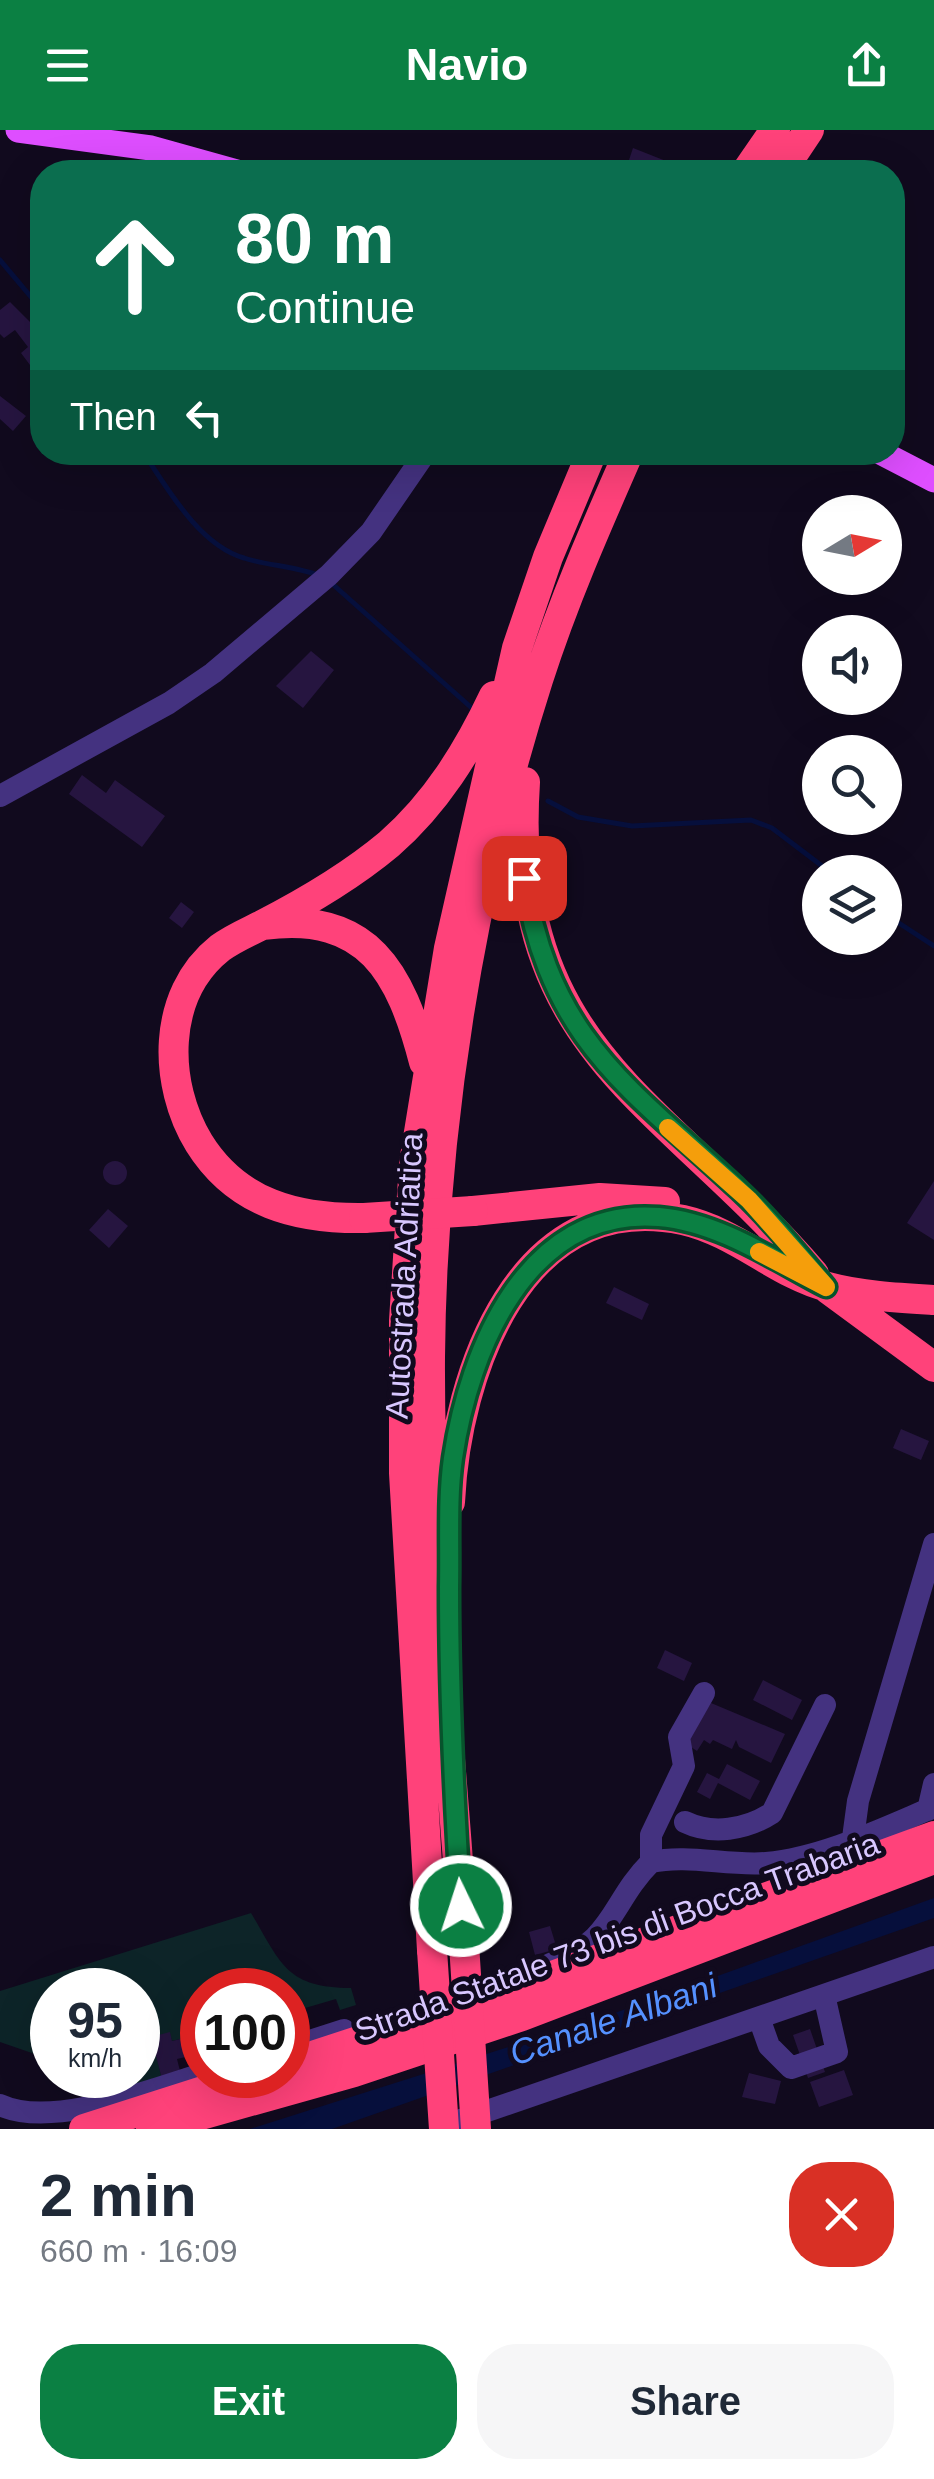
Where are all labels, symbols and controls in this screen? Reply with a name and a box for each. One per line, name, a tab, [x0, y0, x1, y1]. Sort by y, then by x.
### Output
icon: menu	[40, 38, 95, 93]
icon: share	[839, 38, 894, 93]
text: Navio	[406, 39, 528, 90]
icon: ahead	[70, 200, 200, 330]
text: 80 m	[235, 200, 395, 278]
text: Continue	[235, 282, 415, 333]
icon: left	[177, 390, 232, 445]
text: Then	[70, 396, 157, 438]
north arrow	[802, 495, 902, 595]
map controls	[802, 495, 902, 955]
button: sound	[802, 615, 902, 715]
button: search	[802, 735, 902, 835]
pin	[482, 836, 567, 921]
icon: arrive	[497, 851, 552, 906]
button: layers	[802, 855, 902, 955]
street label: Autostrada Adriatica	[379, 1132, 429, 1420]
street label: Strada Statale 73 bis di Bocca Trabaria	[350, 1825, 884, 2049]
position arrow	[409, 1854, 513, 1958]
water label: Canale Albani	[504, 1965, 723, 2073]
speed limit sign: 100	[180, 1968, 310, 2098]
text: 95	[67, 1993, 123, 2049]
text: km/h	[68, 2044, 122, 2072]
text: 2 min	[40, 2162, 197, 2229]
button: close	[789, 2162, 894, 2267]
text: 660 m · 16:09	[40, 2233, 237, 2269]
button: Exit	[40, 2344, 457, 2459]
button: Share	[477, 2344, 894, 2459]

